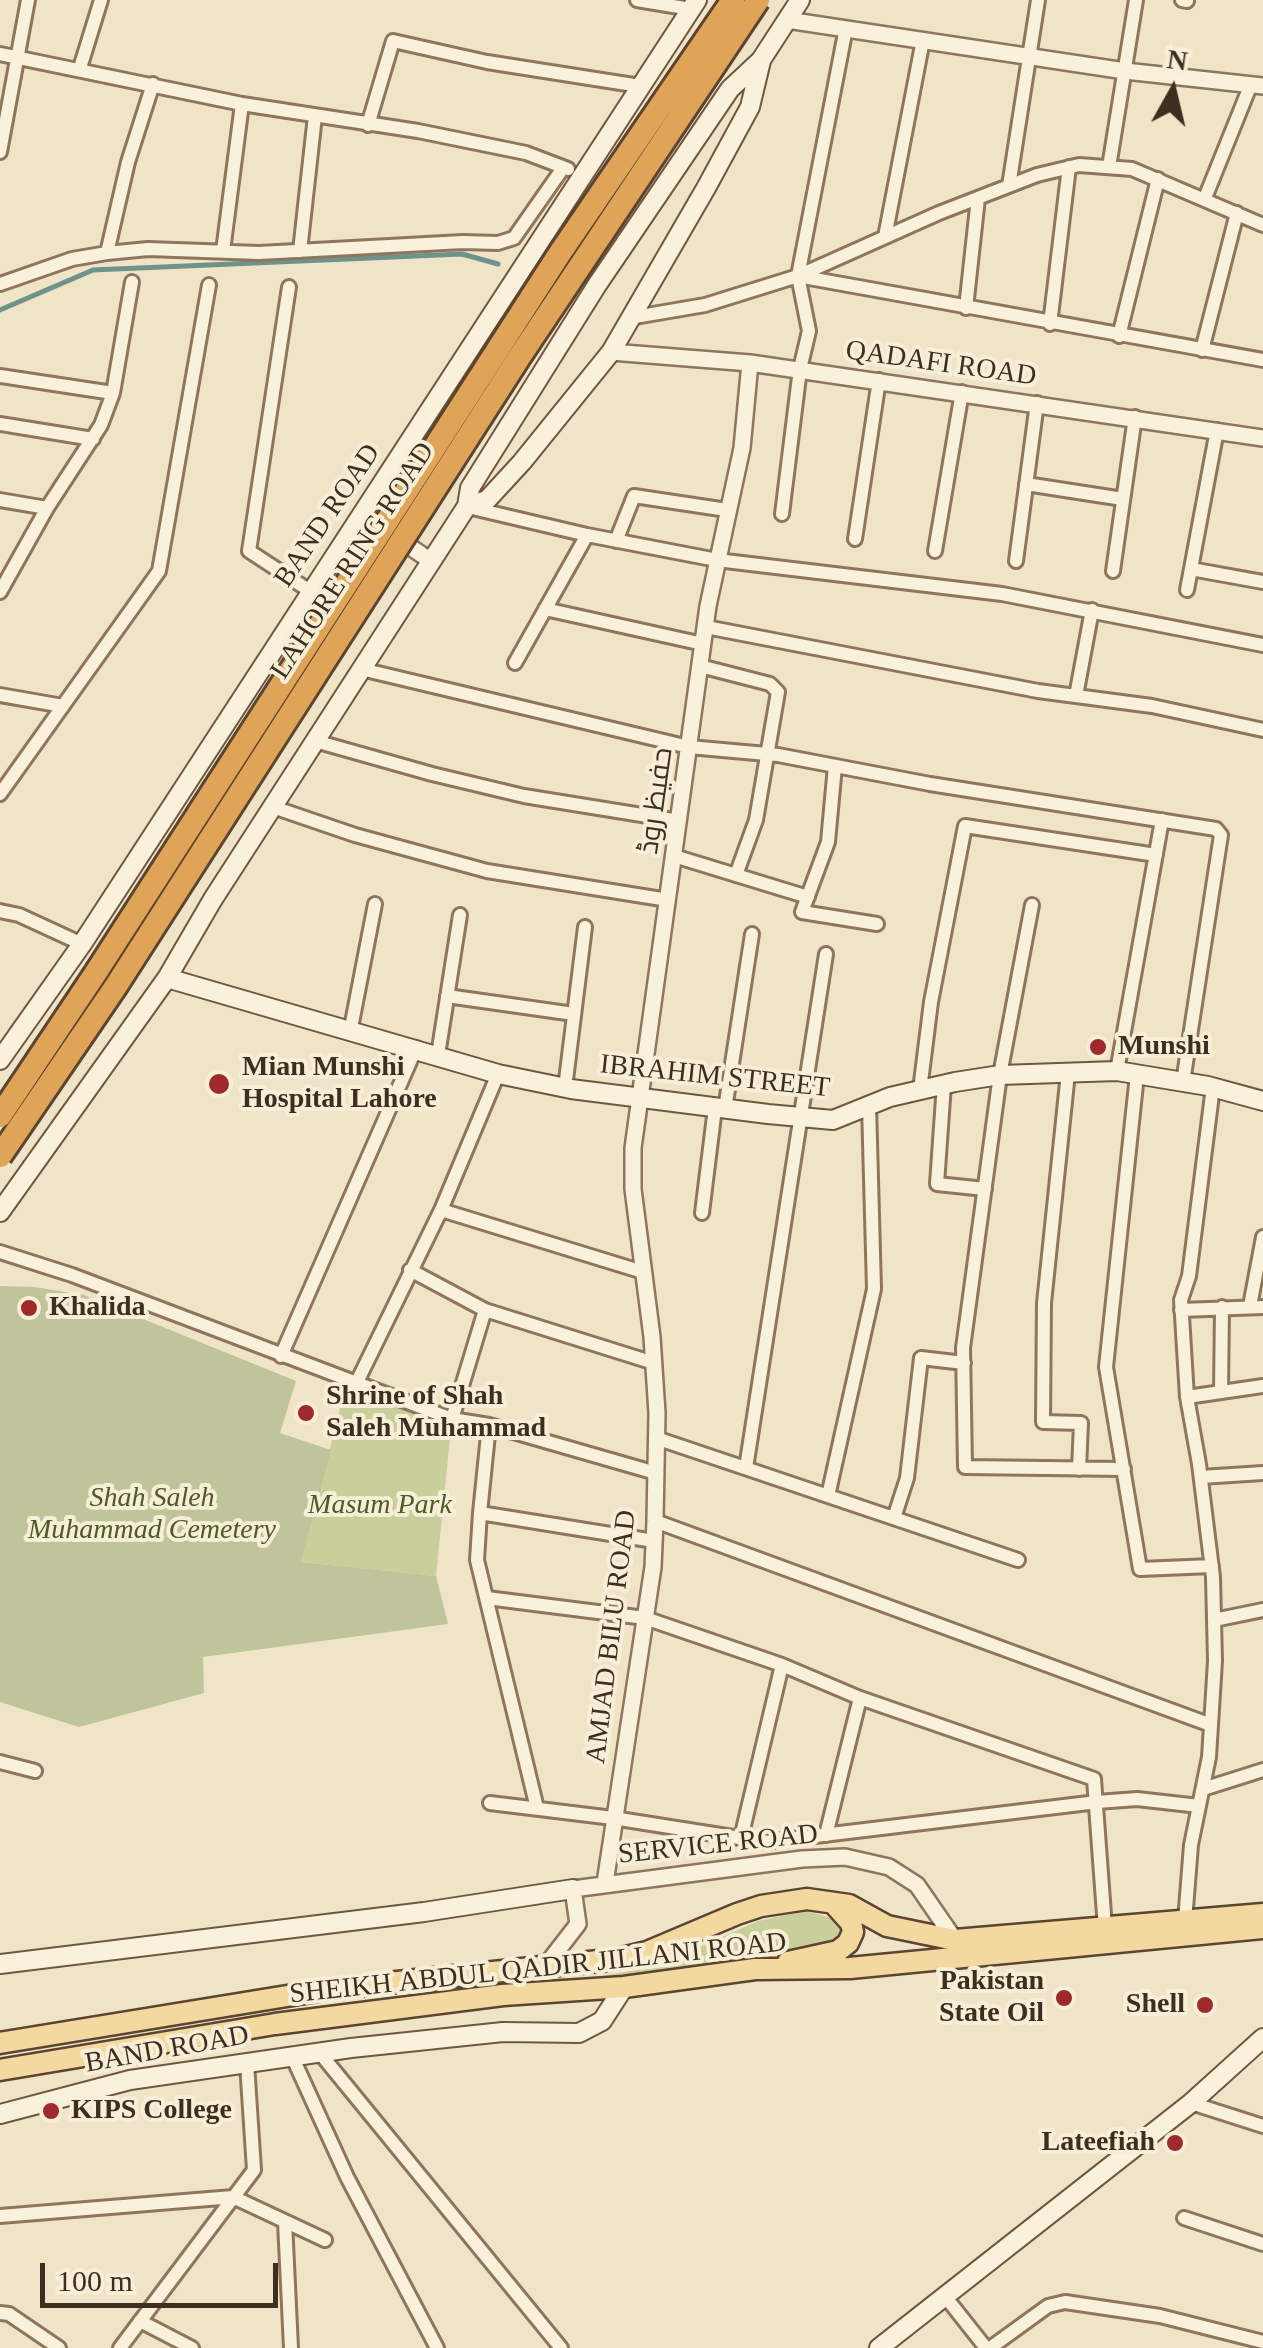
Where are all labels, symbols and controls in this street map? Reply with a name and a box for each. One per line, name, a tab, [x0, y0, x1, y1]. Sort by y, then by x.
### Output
north arrow	[1123, 40, 1223, 140]
text: N	[1165, 43, 1189, 77]
street label: QADAFI ROAD	[844, 334, 1038, 394]
street label: LAHORE RING ROAD	[264, 436, 442, 686]
street label: BAND ROAD	[268, 438, 388, 594]
street label: حفیظ روڈ	[633, 746, 681, 856]
place label: Munshi	[1118, 1030, 1210, 1064]
marker: Munshi	[1087, 1036, 1109, 1058]
street label: IBRAHIM STREET	[598, 1048, 832, 1106]
place label: Mian Munshi Hospital Lahore	[242, 1051, 437, 1117]
marker: Mian Munshi Hospital Lahore	[206, 1071, 232, 1097]
place label: Khalida	[49, 1291, 145, 1325]
marker: Khalida	[18, 1297, 40, 1319]
place label: Shrine of Shah Saleh Muhammad	[326, 1380, 546, 1446]
marker: Shrine of Shah Saleh Muhammad	[295, 1402, 317, 1424]
park label: Shah Saleh Muhammad Cemetery	[28, 1482, 276, 1548]
park label: Masum Park	[308, 1489, 452, 1523]
street label: AMJAD BILU ROAD	[580, 1508, 644, 1766]
street label: SERVICE ROAD	[616, 1818, 820, 1872]
street label: SHEIKH ABDUL QADIR JILLANI ROAD	[288, 1926, 788, 2012]
place label: Pakistan State Oil	[939, 1965, 1044, 2031]
marker: Pakistan State Oil	[1053, 1987, 1075, 2009]
place label: Shell	[1126, 1988, 1185, 2022]
marker: Shell	[1194, 1994, 1216, 2016]
street label: BAND ROAD	[83, 2019, 251, 2081]
place label: KIPS College	[71, 2094, 232, 2128]
marker: KIPS College	[40, 2100, 62, 2122]
place label: Lateefiah	[1041, 2126, 1155, 2160]
marker: Lateefiah	[1164, 2132, 1186, 2154]
scale bar	[45, 2243, 282, 2305]
text: 100 m	[57, 2264, 133, 2297]

